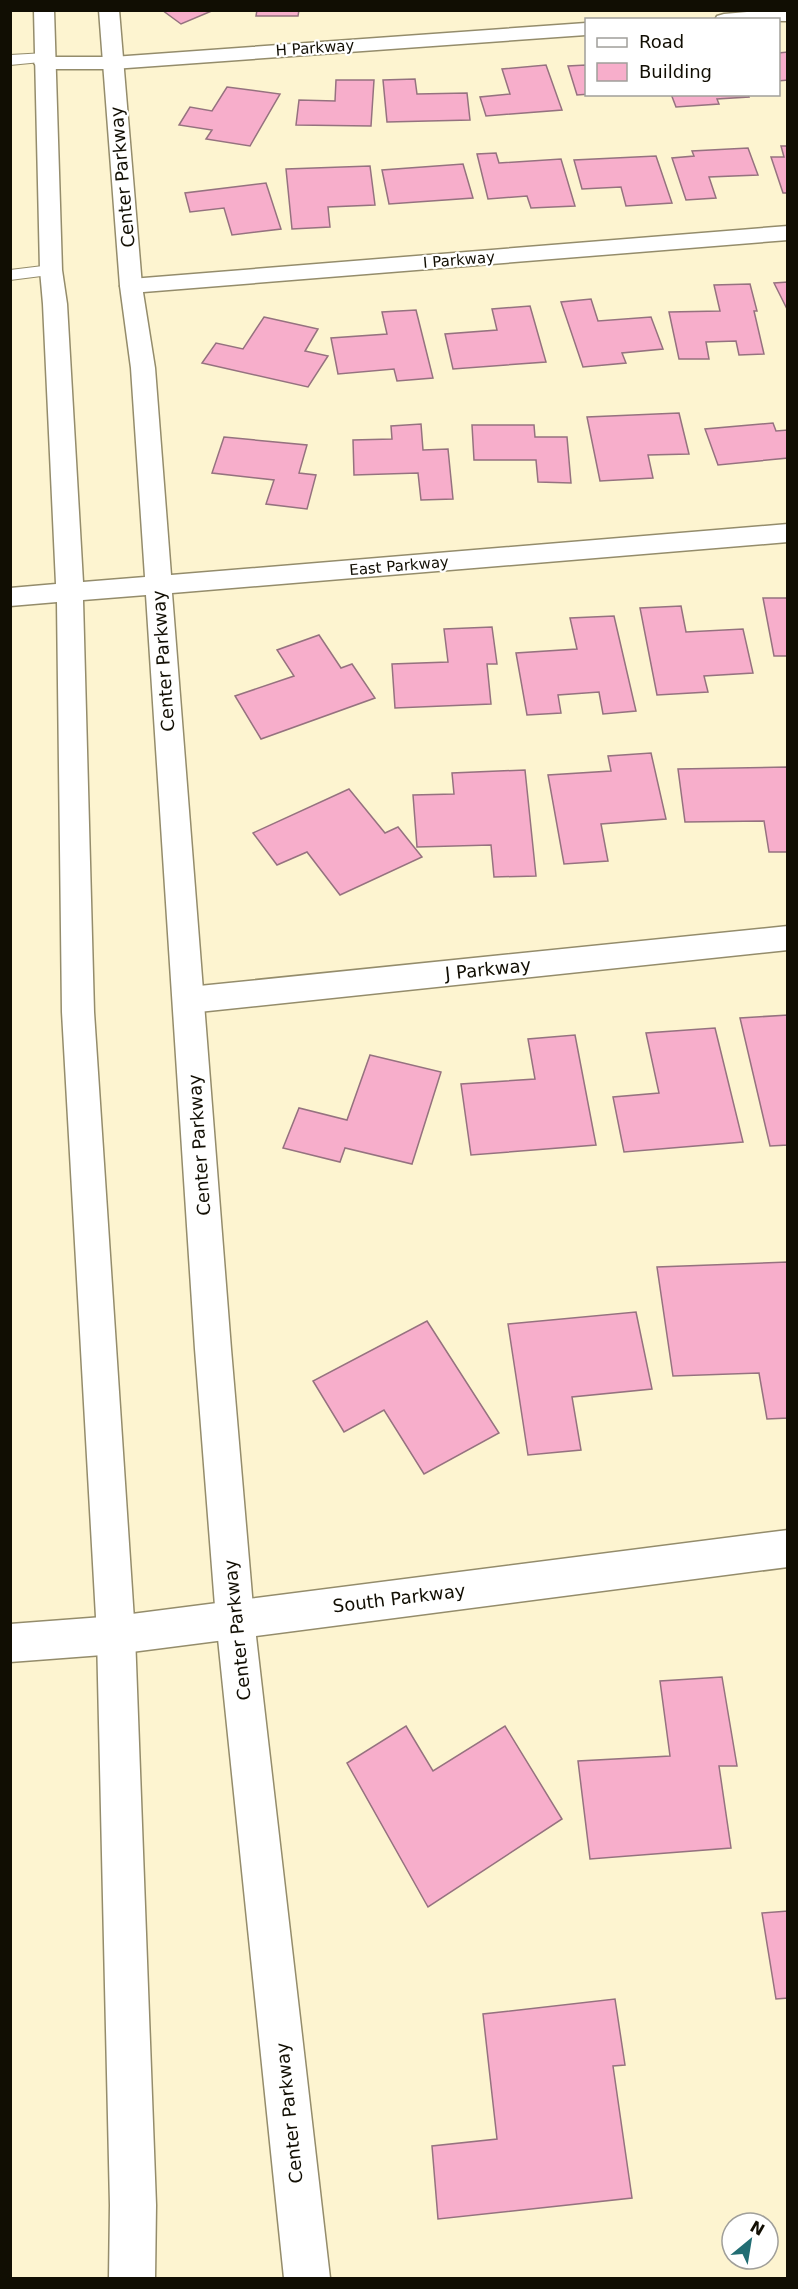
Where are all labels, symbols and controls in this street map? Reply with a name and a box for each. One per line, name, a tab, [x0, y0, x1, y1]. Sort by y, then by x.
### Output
legend	[585, 18, 780, 96]
text: Road	[639, 31, 684, 52]
street label: H Parkway	[275, 36, 355, 60]
text: Building	[639, 61, 712, 82]
street label: Center Parkway	[105, 105, 139, 248]
street label: I Parkway	[422, 248, 496, 272]
street label: East Parkway	[348, 553, 450, 579]
street label: Center Parkway	[148, 589, 178, 732]
street label: J Parkway	[443, 954, 532, 984]
street label: Center Parkway	[184, 1073, 214, 1216]
street label: Center Parkway	[219, 1558, 255, 1702]
street label: South Parkway	[332, 1579, 467, 1617]
street label: Center Parkway	[271, 2041, 307, 2185]
north arrow	[720, 2211, 780, 2271]
text: N	[747, 2217, 768, 2240]

